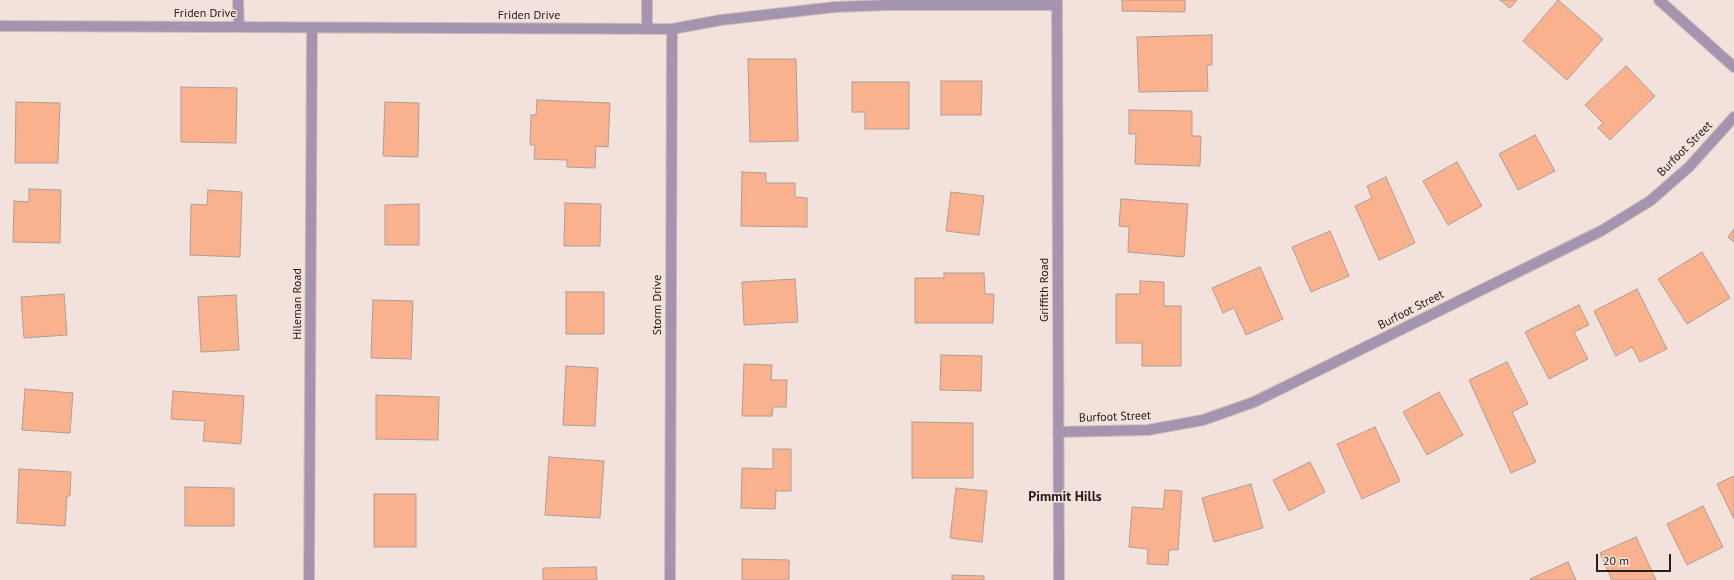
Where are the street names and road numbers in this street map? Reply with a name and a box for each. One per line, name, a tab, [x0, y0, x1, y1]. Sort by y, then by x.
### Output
street label: Friden Drive	[174, 7, 236, 21]
street label: Friden Drive	[498, 9, 560, 23]
street label: Burfoot Street	[1654, 118, 1716, 180]
street label: Griffith Road	[1038, 258, 1052, 322]
street label: Hileman Road	[291, 268, 305, 340]
street label: Storm Drive	[651, 275, 665, 335]
street label: Burfoot Street	[1376, 287, 1446, 333]
street label: Burfoot Street	[1079, 409, 1151, 425]

